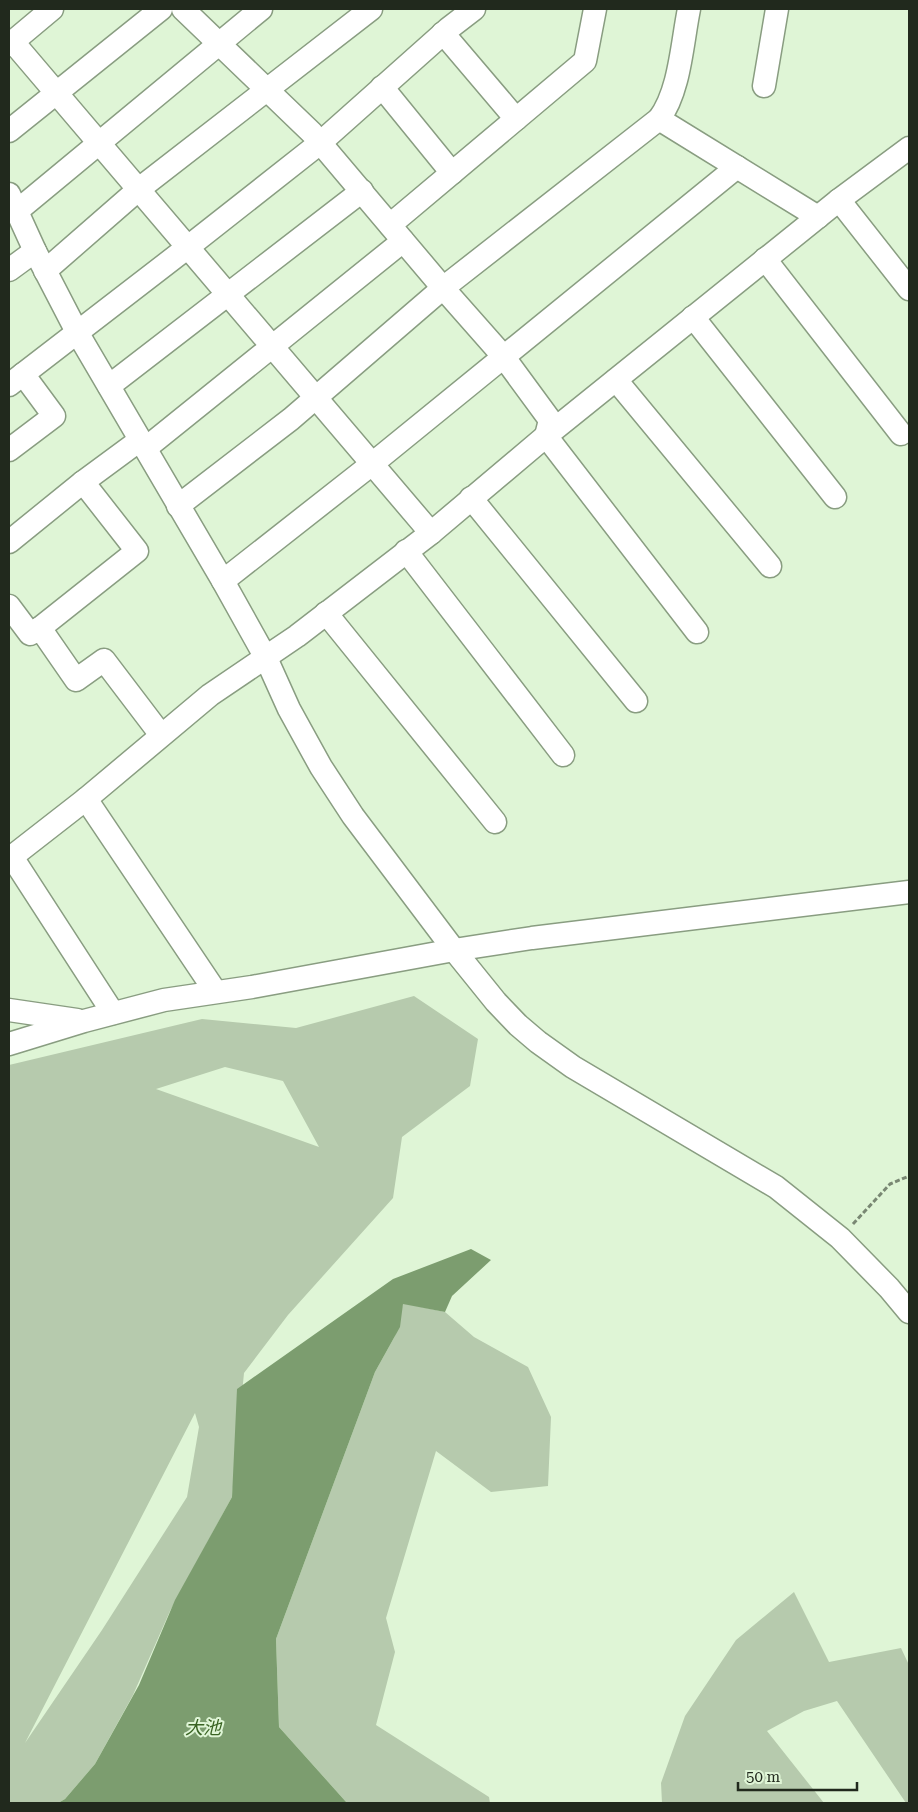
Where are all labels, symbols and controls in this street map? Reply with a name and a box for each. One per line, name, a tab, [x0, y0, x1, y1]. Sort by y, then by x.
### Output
water label: 大池	[185, 1717, 223, 1738]
scale bar	[738, 1760, 857, 1792]
text: 50 m	[746, 1768, 781, 1786]

